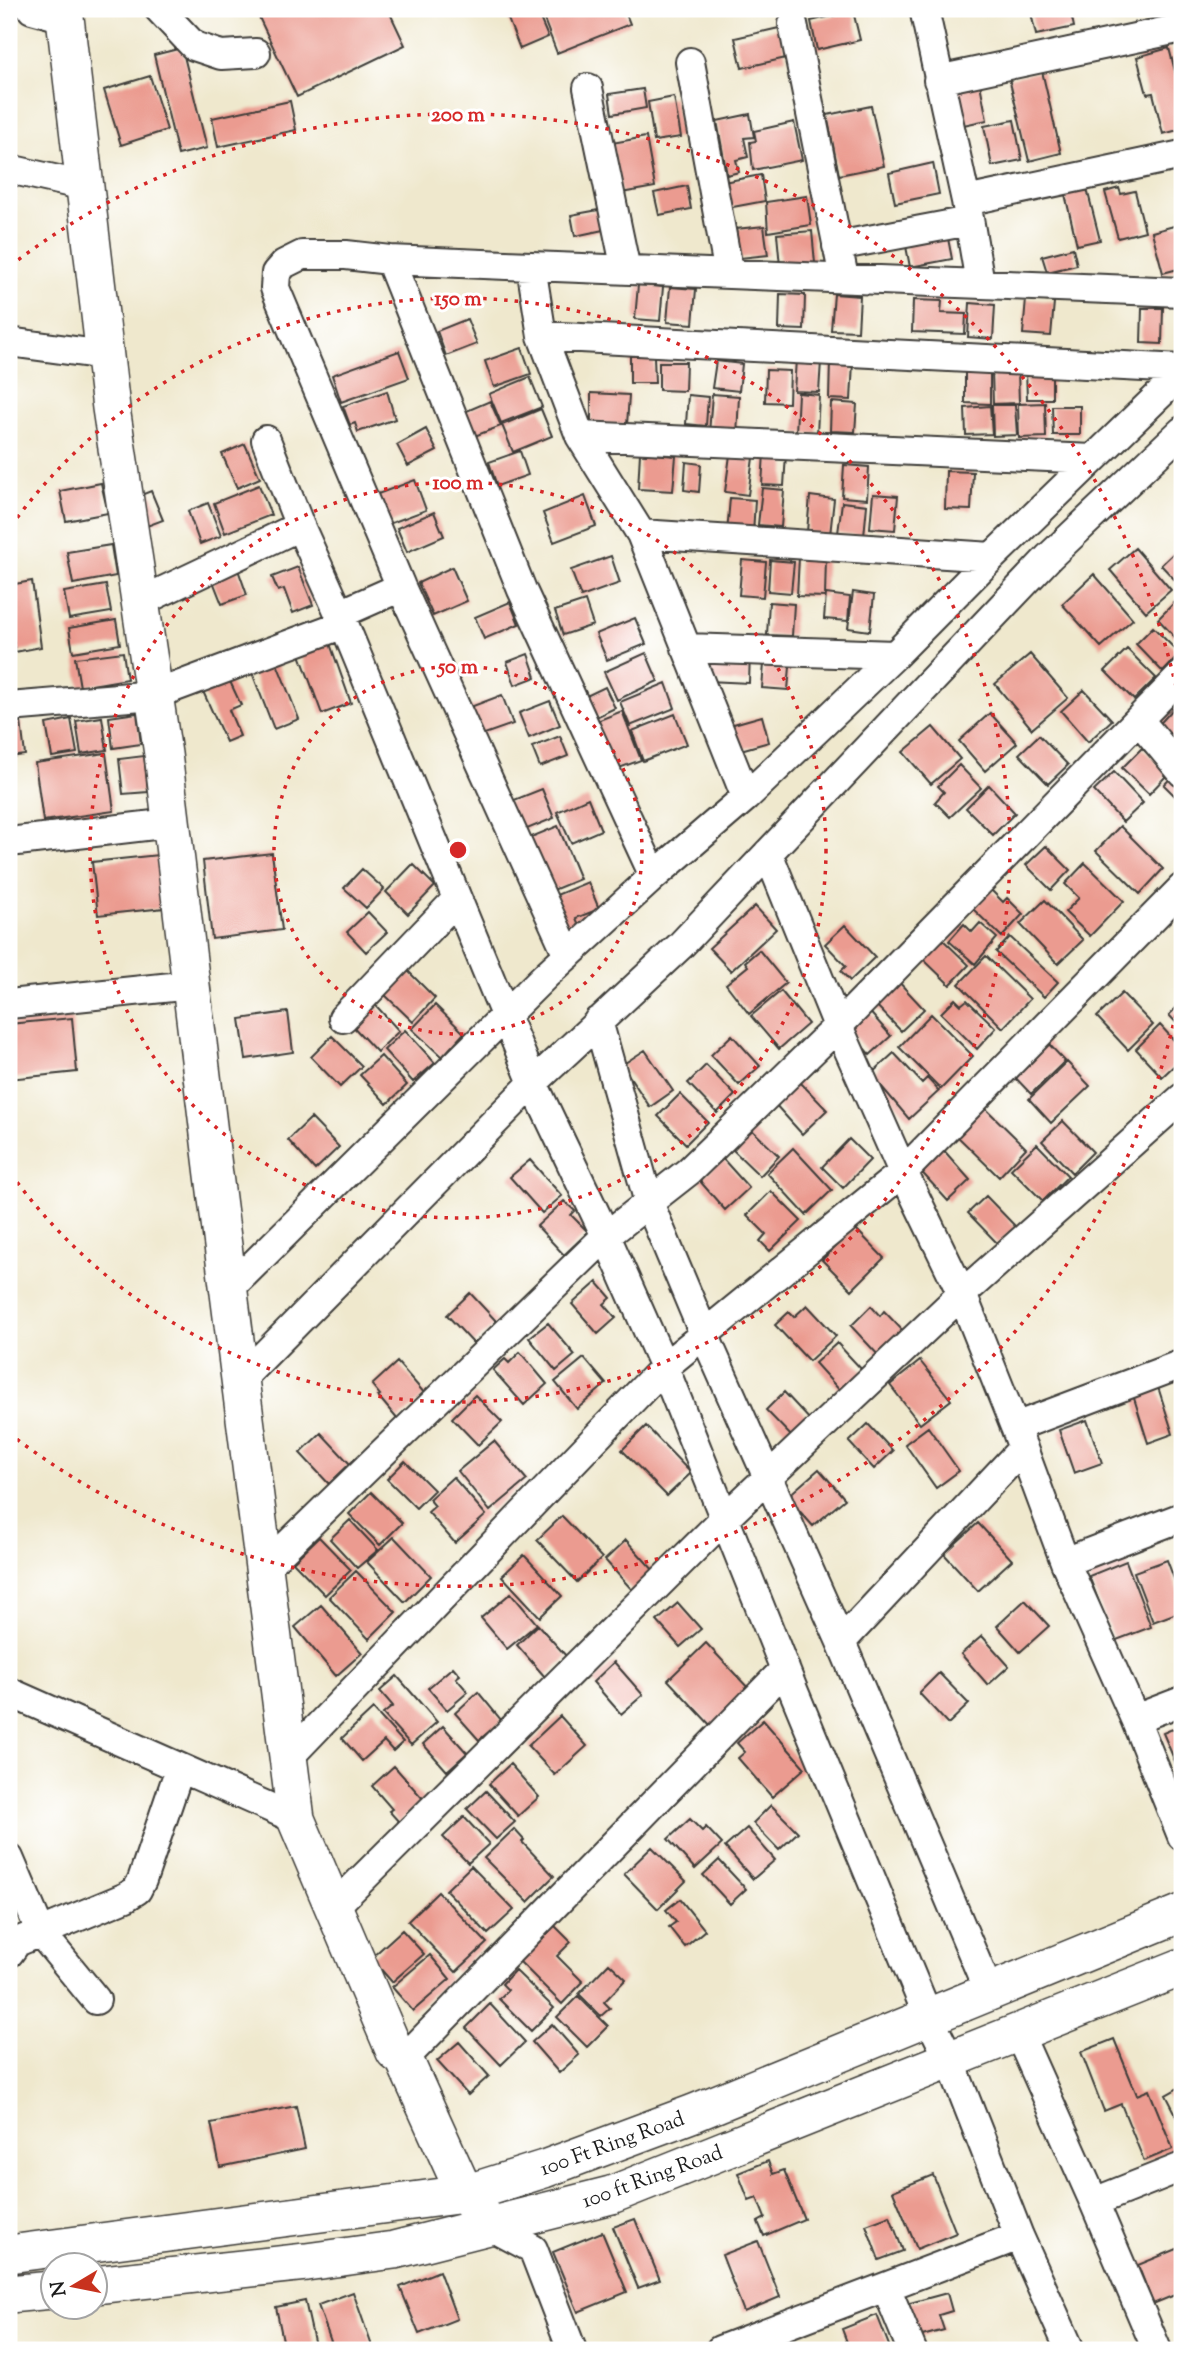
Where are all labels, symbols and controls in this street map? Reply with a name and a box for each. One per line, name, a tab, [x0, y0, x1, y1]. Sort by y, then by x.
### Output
text: 200 m	[431, 101, 486, 131]
text: 150 m	[434, 285, 482, 315]
text: 100 m	[433, 469, 484, 499]
text: 50 m	[436, 653, 479, 683]
centre of rings	[446, 838, 470, 862]
street label: 100 Ft Ring Road	[536, 2105, 689, 2185]
street label: 100 ft Ring Road	[578, 2138, 727, 2217]
north arrow	[38, 2250, 108, 2320]
text: N	[45, 2279, 74, 2298]

